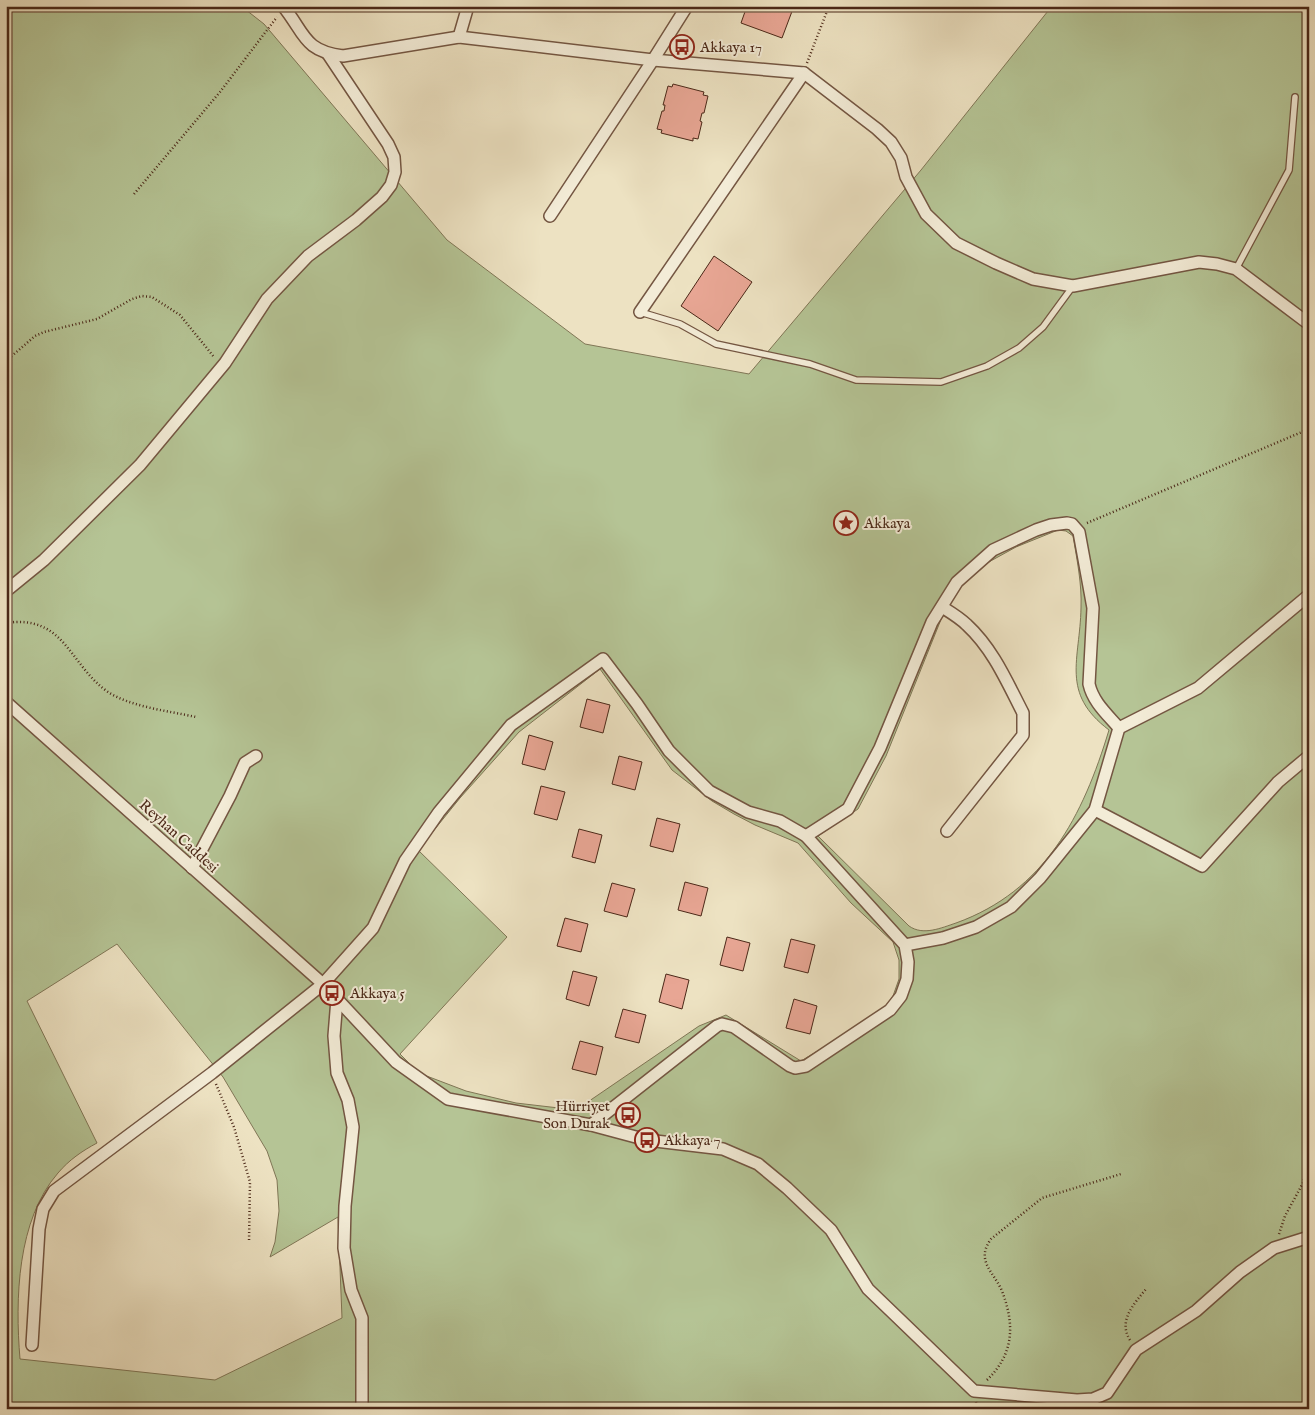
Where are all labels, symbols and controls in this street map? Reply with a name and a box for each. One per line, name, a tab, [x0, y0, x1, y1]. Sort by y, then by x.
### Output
bus stop icon: Akkaya 17	[669, 34, 695, 60]
place label: Akkaya 17	[699, 38, 762, 57]
place icon: Akkaya	[833, 510, 859, 536]
place label: Akkaya	[863, 514, 911, 533]
street label: Reyhan Caddesi	[135, 796, 222, 877]
bus stop icon: Akkaya 5	[319, 980, 345, 1006]
place label: Akkaya 5	[349, 984, 406, 1003]
place label: Hürriyet Son Durak	[543, 1097, 611, 1133]
bus stop icon: Hürriyet Son Durak	[615, 1102, 641, 1128]
bus stop icon: Akkaya 7	[634, 1127, 660, 1153]
place label: Akkaya 7	[663, 1131, 721, 1150]

